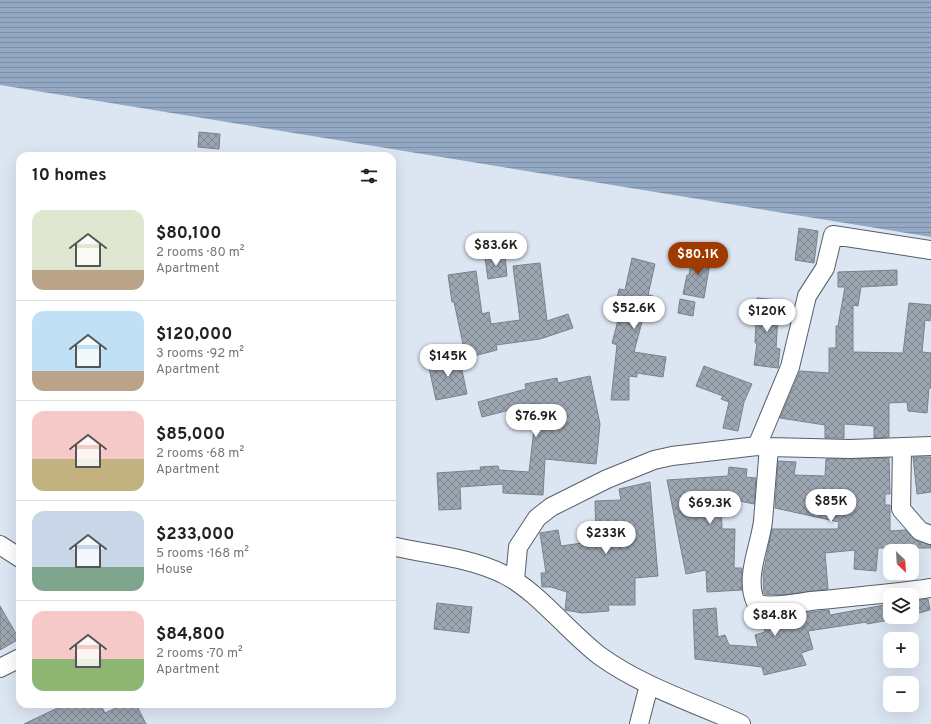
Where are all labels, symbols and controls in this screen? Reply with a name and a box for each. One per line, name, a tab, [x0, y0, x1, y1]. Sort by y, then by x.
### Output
text: 10 homes	[32, 165, 107, 187]
icon: filters	[358, 165, 380, 187]
text: $80,100	[156, 223, 221, 245]
icon: home	[64, 226, 112, 274]
pin: $83.6K	[463, 233, 529, 267]
text: $83.6K	[474, 238, 518, 254]
pin: $80.1K	[665, 242, 731, 276]
text: 2 rooms · 80 m²	[156, 245, 245, 261]
text: $80.1K	[677, 247, 719, 263]
text: Apartment	[156, 261, 219, 277]
pin: $52.6K	[601, 296, 667, 330]
pin: $120K	[739, 299, 795, 333]
text: $52.6K	[612, 301, 656, 317]
text: $120K	[748, 304, 786, 320]
text: $120,000	[156, 324, 233, 346]
icon: home	[64, 327, 112, 375]
pin: $145K	[420, 344, 476, 378]
text: 3 rooms · 92 m²	[156, 346, 244, 362]
text: $145K	[429, 349, 467, 365]
text: Apartment	[156, 362, 219, 378]
pin: $76.9K	[503, 404, 569, 438]
text: $76.9K	[515, 409, 557, 425]
text: $85,000	[156, 424, 225, 446]
icon: home	[64, 427, 112, 475]
text: 2 rooms · 68 m²	[156, 446, 244, 462]
text: Apartment	[156, 462, 219, 478]
pin: $85K	[807, 489, 855, 523]
pin: $69.3K	[677, 491, 743, 525]
text: $85K	[814, 494, 848, 510]
text: $69.3K	[688, 496, 732, 512]
pin: $233K	[578, 521, 634, 555]
text: $233,000	[156, 524, 235, 546]
text: $233K	[586, 526, 626, 542]
icon: home	[64, 527, 112, 575]
north arrow	[883, 544, 919, 580]
map controls	[883, 544, 919, 712]
text: 5 rooms · 168 m²	[156, 546, 249, 562]
text: House	[156, 562, 193, 578]
button: layers	[883, 588, 919, 624]
pin: $84.8K	[742, 603, 808, 637]
text: $84.8K	[753, 608, 797, 624]
text: $84,800	[156, 624, 225, 646]
icon: home	[64, 627, 112, 675]
button: +	[883, 632, 919, 668]
text: 2 rooms · 70 m²	[156, 646, 243, 662]
text: Apartment	[156, 662, 219, 678]
button: −	[883, 676, 919, 712]

